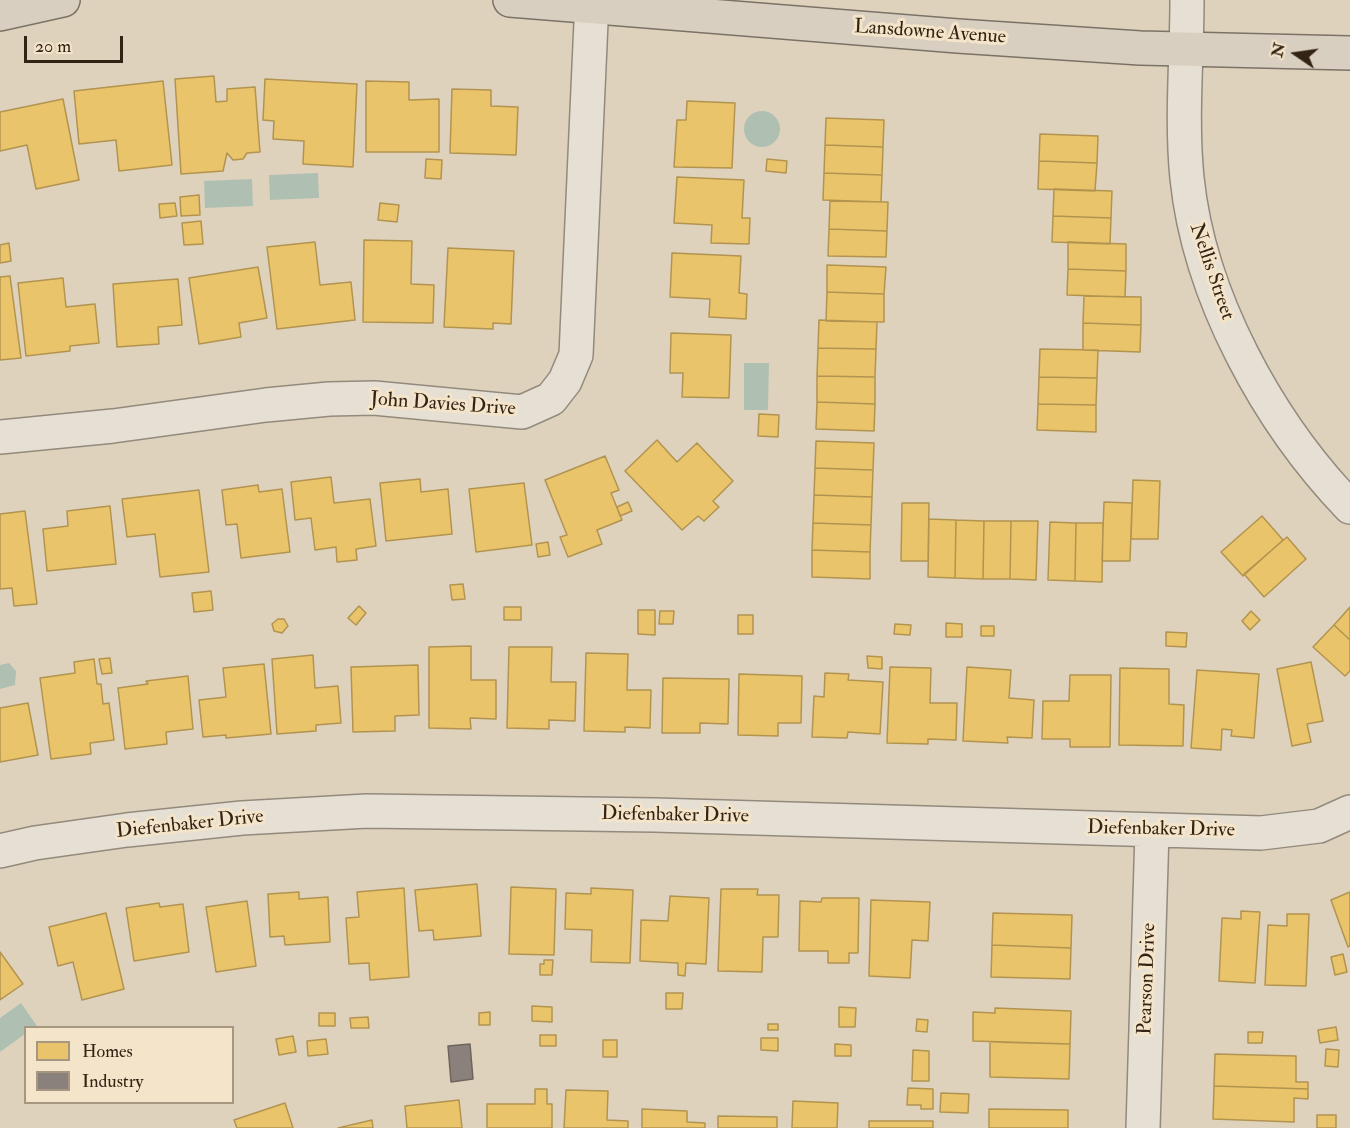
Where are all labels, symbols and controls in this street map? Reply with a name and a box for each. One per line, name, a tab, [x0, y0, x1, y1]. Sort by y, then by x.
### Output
street label: Lansdowne Avenue	[853, 16, 1007, 50]
scale bar	[27, 24, 126, 62]
north arrow	[1266, 24, 1326, 84]
text: 20 m	[35, 35, 71, 58]
text: N	[1267, 41, 1290, 59]
street label: Nellis Street	[1183, 220, 1239, 324]
street label: John Davies Drive	[370, 388, 516, 422]
street label: Diefenbaker Drive	[601, 803, 749, 829]
street label: Diefenbaker Drive	[115, 805, 265, 845]
street label: Diefenbaker Drive	[1087, 817, 1235, 843]
street label: Pearson Drive	[1134, 923, 1162, 1035]
legend	[24, 1026, 234, 1104]
text: Homes	[82, 1040, 133, 1063]
text: Industry	[82, 1070, 143, 1093]

